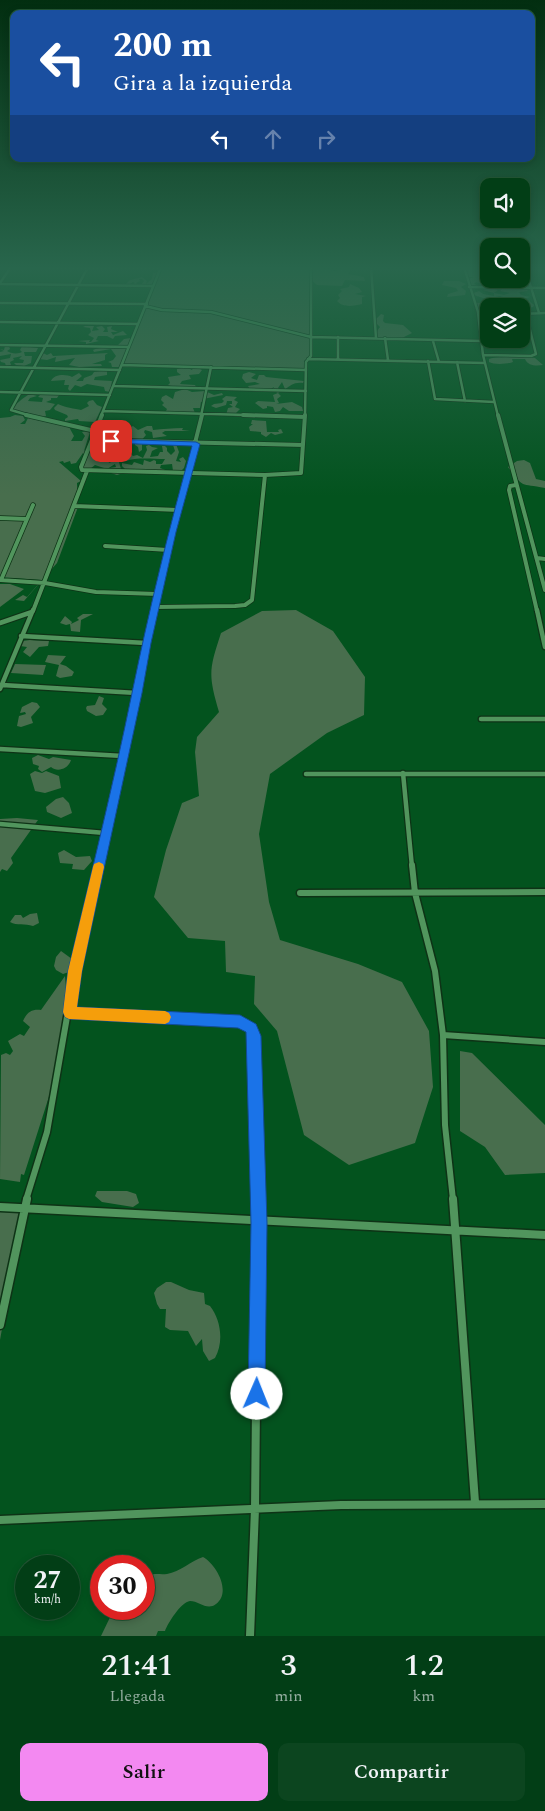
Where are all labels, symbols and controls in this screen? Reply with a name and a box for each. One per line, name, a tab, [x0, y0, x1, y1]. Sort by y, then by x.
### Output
text: 200 m	[113, 19, 212, 72]
icon: left	[30, 30, 95, 95]
text: Gira a la izquierda	[113, 67, 292, 100]
icon: left	[206, 125, 234, 153]
icon: ahead	[259, 125, 287, 153]
icon: right	[312, 125, 340, 153]
map controls	[480, 178, 530, 348]
button: sound	[480, 178, 530, 228]
button: search	[480, 238, 530, 288]
button: layers	[480, 298, 530, 348]
pin	[90, 420, 132, 462]
icon: arrive	[97, 427, 125, 455]
position arrow	[230, 1367, 282, 1419]
speed limit sign: 30	[90, 1555, 155, 1620]
text: 27	[33, 1562, 62, 1600]
text: km/h	[34, 1590, 61, 1609]
text: 21:41	[101, 1643, 173, 1689]
text: 3	[281, 1643, 297, 1689]
text: 1.2	[404, 1643, 444, 1689]
text: Llegada	[109, 1684, 165, 1708]
text: min	[275, 1684, 303, 1708]
text: km	[412, 1684, 435, 1708]
button: Salir	[20, 1743, 268, 1801]
button: Compartir	[278, 1743, 525, 1801]

